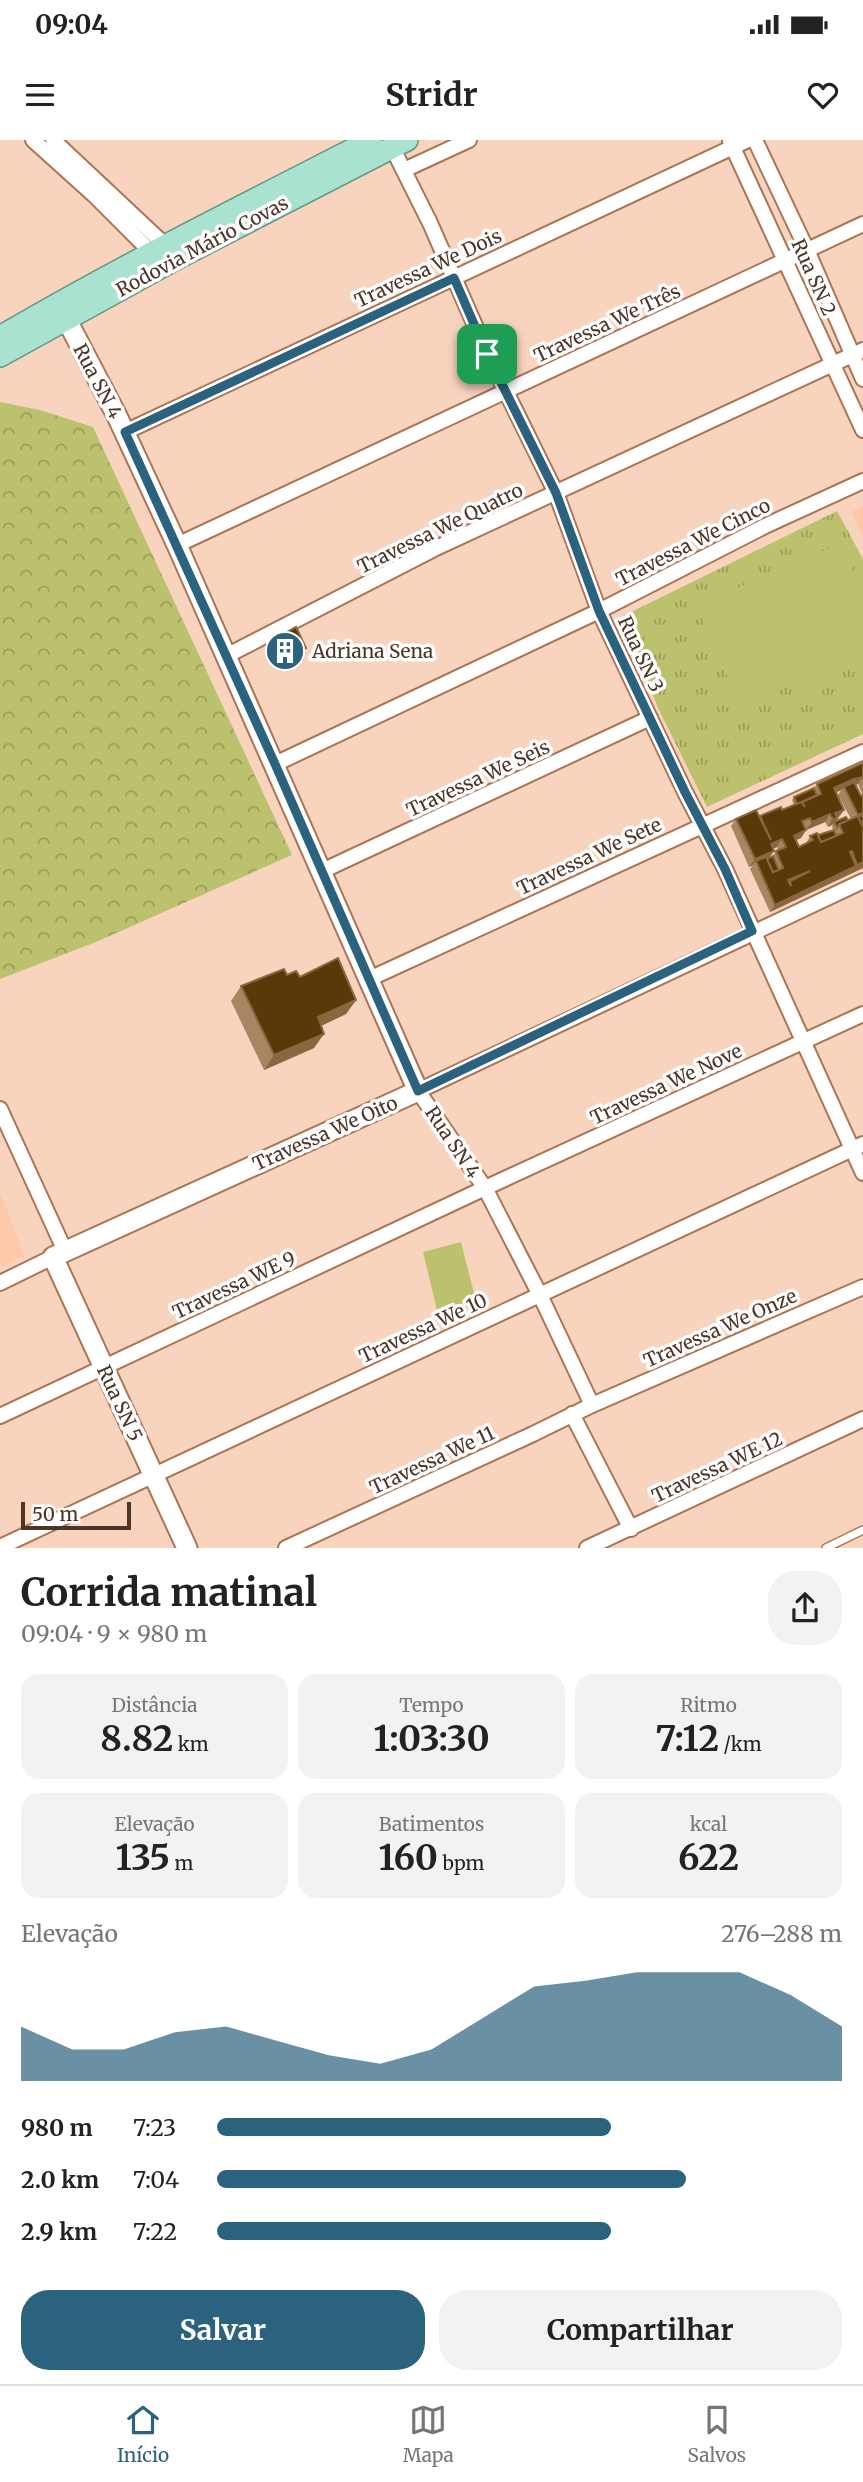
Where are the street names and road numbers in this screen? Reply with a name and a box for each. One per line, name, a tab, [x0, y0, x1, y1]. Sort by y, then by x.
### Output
street label: Rodovia Mário Covas	[112, 190, 292, 302]
street label: Travessa We Dois	[351, 223, 505, 313]
street label: Rua SN 2	[787, 235, 841, 319]
street label: Travessa We Três	[530, 279, 684, 367]
street label: Rua SN 4	[68, 339, 128, 423]
street label: Travessa We Quatro	[353, 478, 527, 578]
street label: Travessa We Cinco	[612, 493, 774, 591]
street label: Rua SN 3	[613, 612, 669, 696]
street label: Travessa We Seis	[403, 734, 553, 822]
street label: Travessa We Sete	[513, 812, 665, 900]
street label: Travessa We Nove	[586, 1038, 746, 1130]
street label: Travessa We Oito	[249, 1090, 401, 1176]
street label: Rua SN 4	[420, 1101, 486, 1183]
street label: Travessa WE 9	[169, 1246, 299, 1324]
street label: Travessa We Onze	[640, 1283, 800, 1373]
street label: Travessa We 10	[355, 1288, 491, 1368]
street label: Rua SN 5	[92, 1361, 148, 1445]
street label: Travessa We 11	[366, 1420, 499, 1499]
street label: Travessa WE 12	[648, 1426, 786, 1508]

